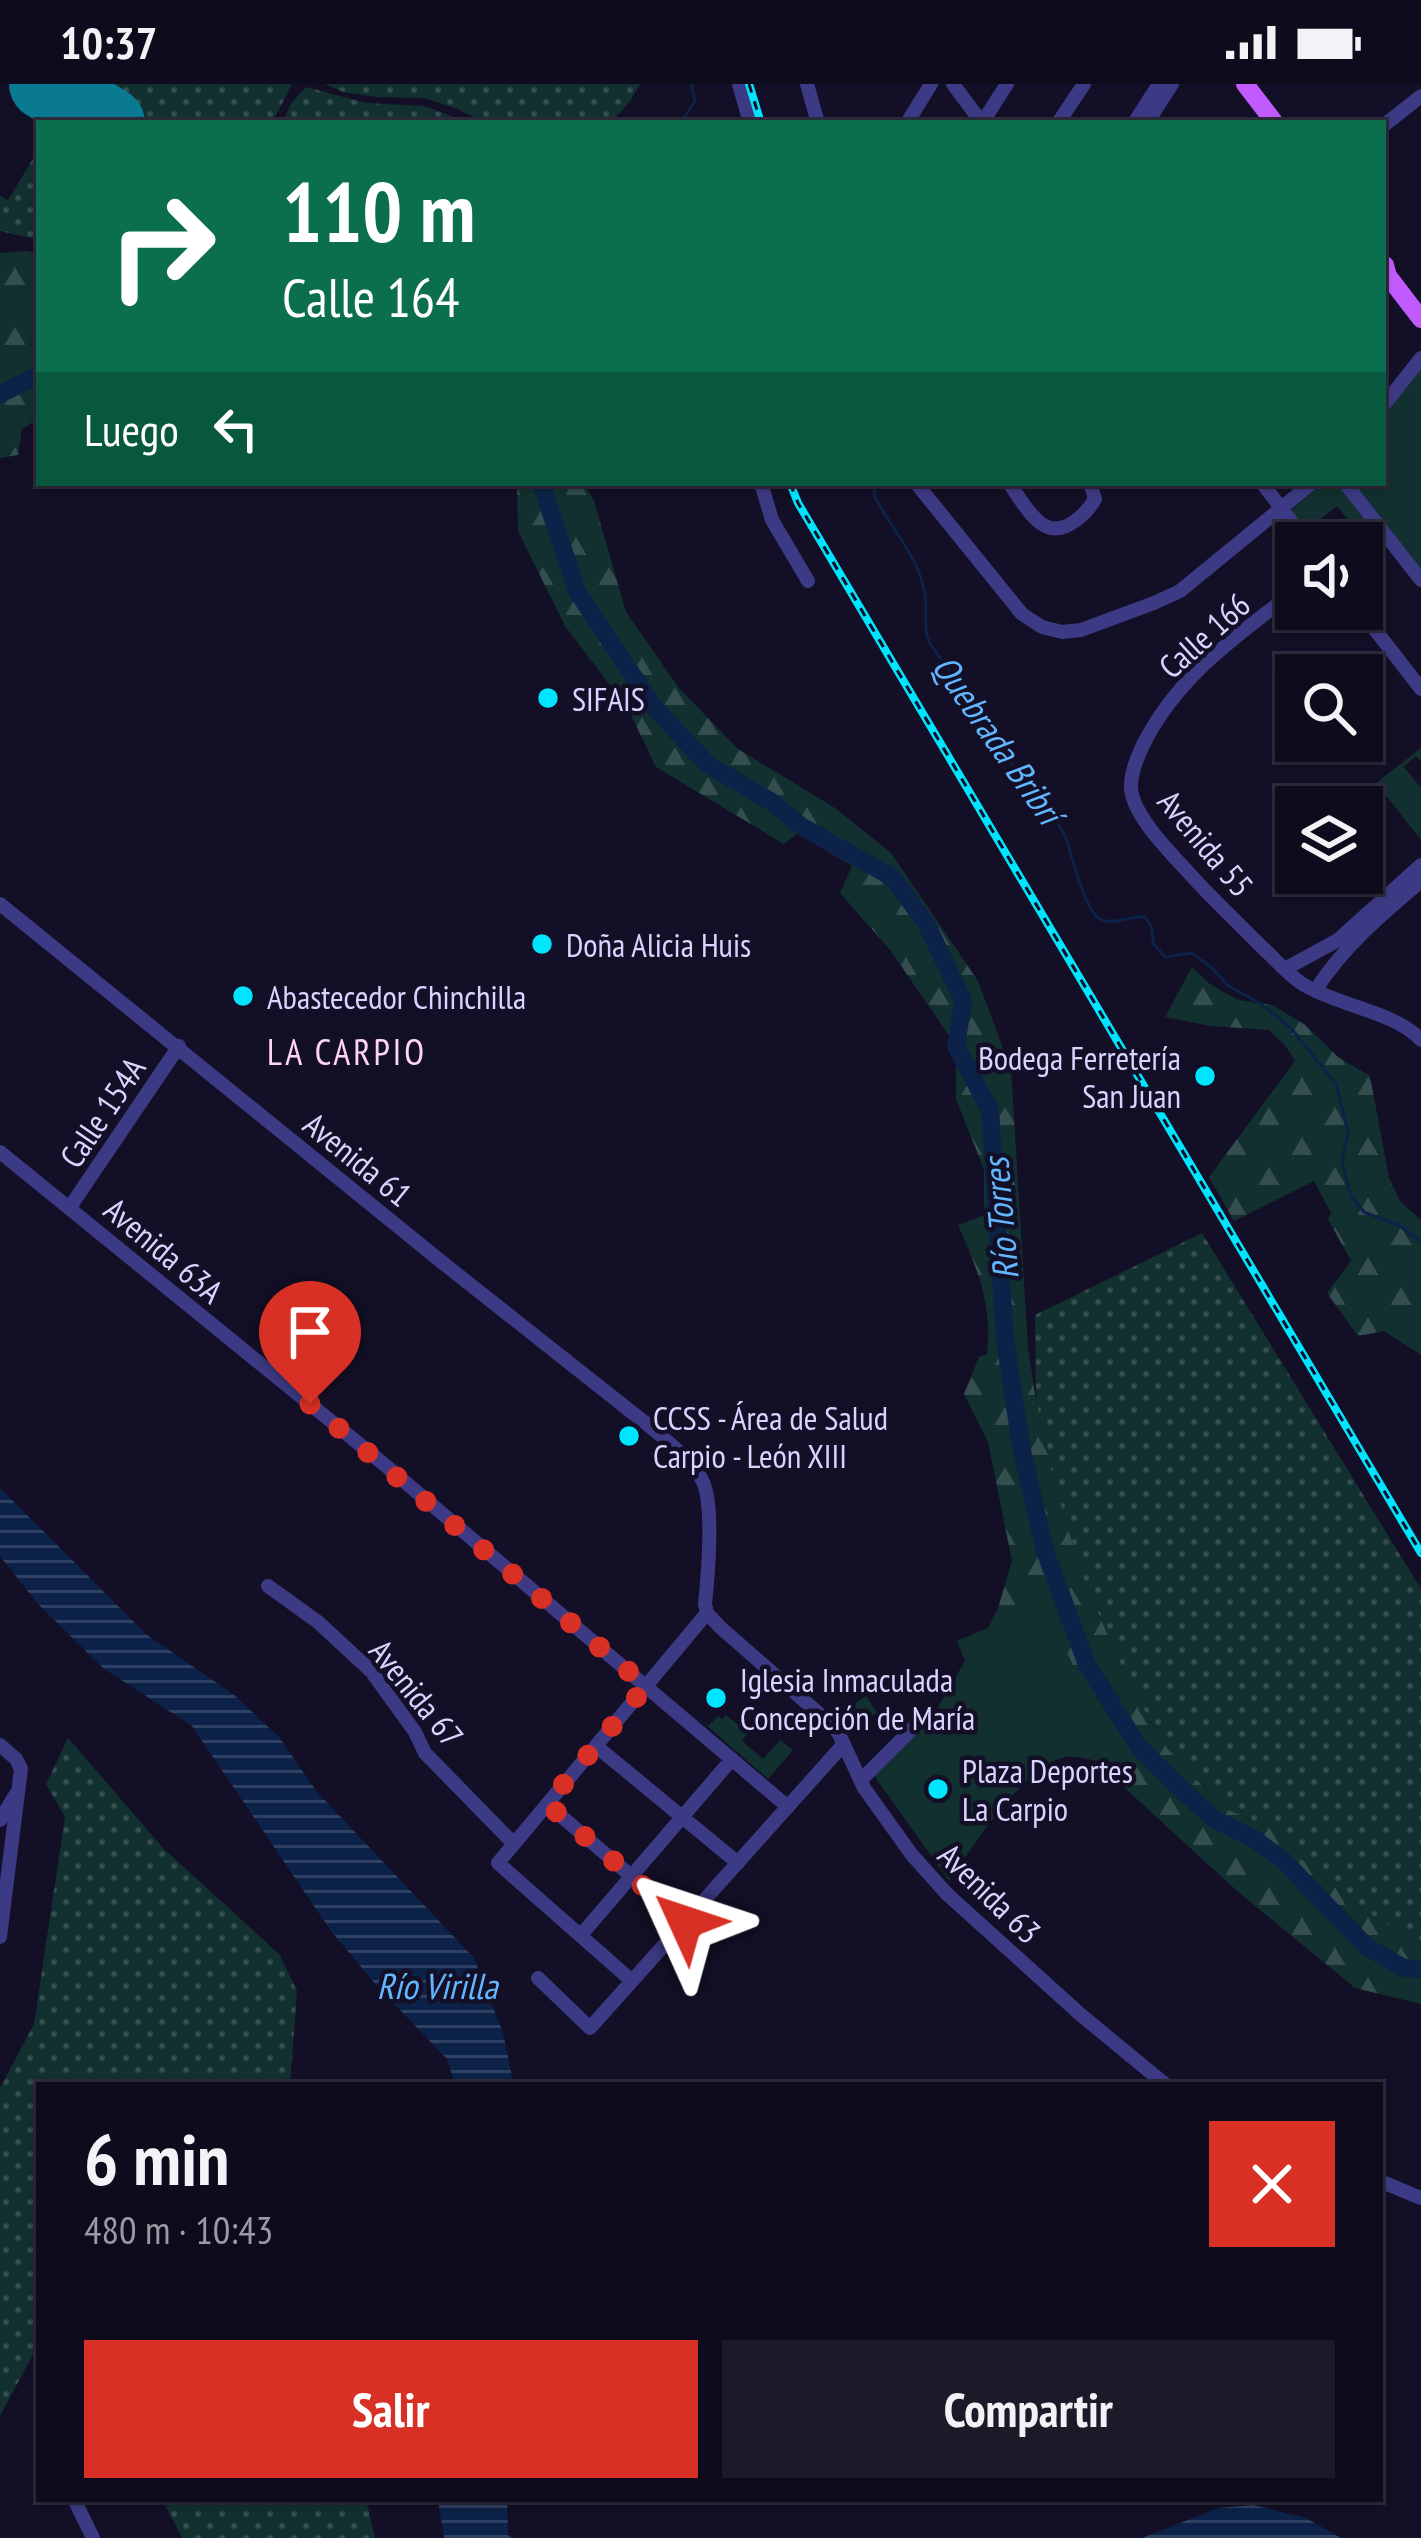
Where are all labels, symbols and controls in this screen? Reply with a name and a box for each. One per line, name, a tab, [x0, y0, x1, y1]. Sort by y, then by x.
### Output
text: 10:37	[60, 13, 157, 71]
text: 110 m	[282, 156, 475, 265]
icon: right	[84, 168, 240, 324]
text: Calle 164	[282, 262, 459, 332]
icon: left	[203, 396, 269, 462]
text: Luego	[84, 400, 179, 458]
map controls	[1275, 522, 1383, 894]
button: sound	[1275, 522, 1383, 630]
street label: Calle 166	[1149, 583, 1259, 687]
water label: Quebrada Bribrí	[923, 645, 1077, 838]
button: search	[1275, 654, 1383, 762]
place label: SIFAIS	[572, 677, 645, 720]
marker: SIFAIS	[535, 685, 561, 711]
street label: Avenida 55	[1149, 781, 1263, 905]
button: layers	[1275, 786, 1383, 894]
place label: Doña Alicia Huis	[566, 923, 751, 966]
marker: Doña Alicia Huis	[529, 931, 555, 957]
place label: Abastecedor Chinchilla	[267, 975, 526, 1018]
marker: Abastecedor Chinchilla	[230, 983, 256, 1009]
district label: LA CARPIO	[267, 1028, 427, 1075]
place label: Bodega Ferretería San Juan	[978, 1036, 1181, 1117]
street label: Calle 154A	[49, 1048, 155, 1175]
marker: Bodega Ferretería San Juan	[1192, 1063, 1218, 1089]
street label: Avenida 61	[295, 1102, 421, 1216]
water label: Río Torres	[971, 1152, 1029, 1282]
street label: Avenida 63A	[96, 1188, 233, 1313]
pin	[259, 1281, 361, 1404]
icon: arrive	[277, 1299, 343, 1365]
place label: CCSS - Área de Salud Carpio - León XIII	[653, 1396, 888, 1477]
marker: CCSS - Área de Salud Carpio - León XIII	[616, 1423, 642, 1449]
street label: Avenida 67	[360, 1630, 474, 1756]
place label: Iglesia Inmaculada Concepción de María	[740, 1658, 975, 1739]
marker: Iglesia Inmaculada Concepción de María	[703, 1685, 729, 1711]
place label: Plaza Deportes La Carpio	[962, 1749, 1133, 1830]
marker: Plaza Deportes La Carpio	[925, 1776, 951, 1802]
street label: Avenida 63	[929, 1833, 1051, 1953]
position arrow	[622, 1859, 748, 1985]
water label: Río Virilla	[377, 1962, 499, 2009]
text: 6 min	[84, 2112, 229, 2205]
button: close	[1209, 2121, 1335, 2247]
text: 480 m · 10:43	[84, 2204, 273, 2255]
button: Salir	[84, 2340, 698, 2478]
button: Compartir	[722, 2340, 1335, 2478]

